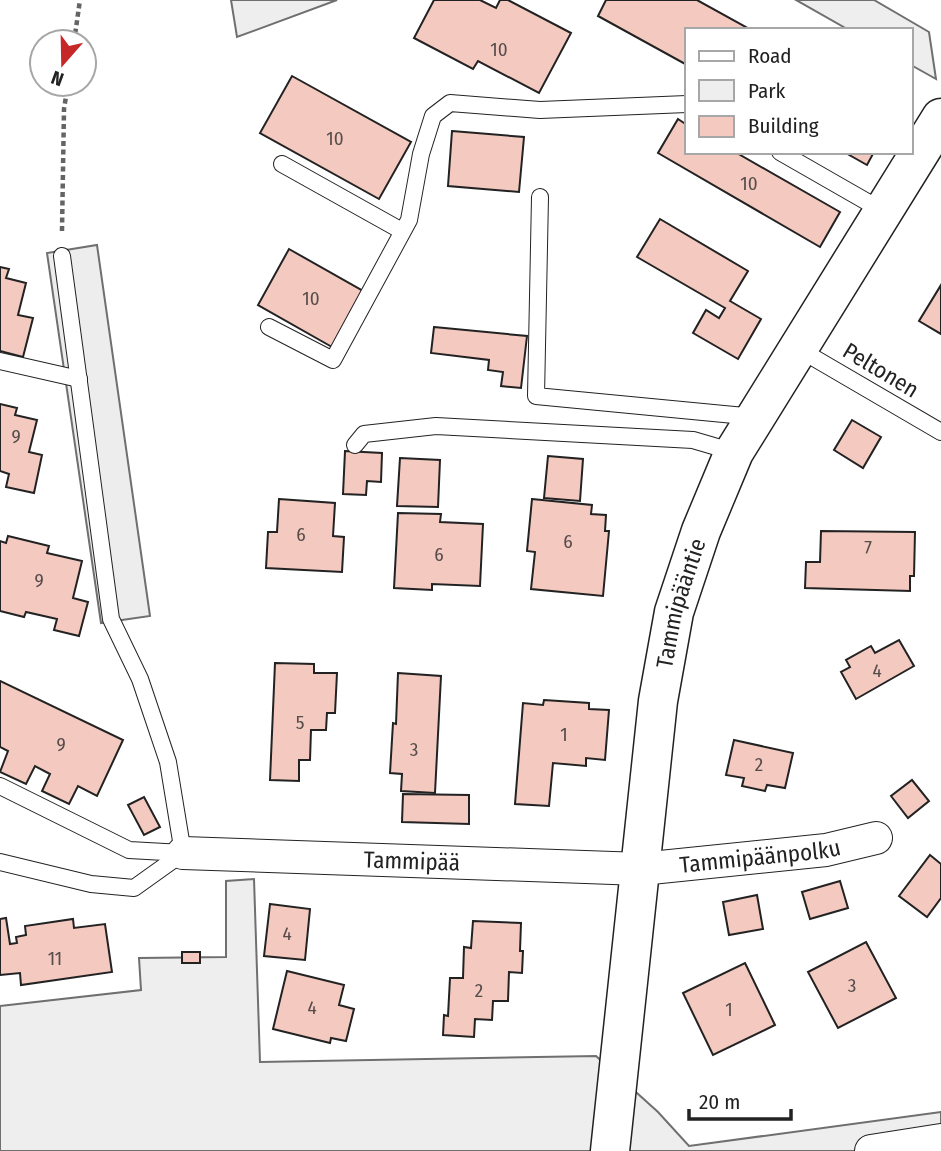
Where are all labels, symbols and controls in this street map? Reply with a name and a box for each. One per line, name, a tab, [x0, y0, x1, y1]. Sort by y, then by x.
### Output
north arrow	[28, 28, 98, 98]
legend	[685, 28, 913, 154]
house number: 10	[490, 38, 508, 61]
text: Road	[748, 43, 792, 69]
text: N	[48, 66, 67, 91]
text: Park	[748, 78, 786, 104]
text: Building	[748, 113, 819, 139]
house number: 10	[326, 127, 344, 150]
house number: 10	[740, 172, 758, 195]
house number: 10	[302, 287, 320, 310]
street label: Peltonen	[838, 336, 924, 404]
house number: 9	[11, 425, 21, 448]
house number: 6	[296, 523, 306, 546]
house number: 6	[563, 530, 573, 553]
street label: Tammipääntie	[650, 535, 712, 670]
house number: 7	[864, 536, 872, 559]
house number: 6	[434, 543, 444, 566]
house number: 9	[34, 569, 44, 592]
house number: 4	[872, 659, 882, 682]
house number: 5	[296, 711, 304, 734]
house number: 1	[560, 723, 568, 746]
house number: 9	[56, 733, 66, 756]
house number: 3	[410, 738, 418, 761]
house number: 2	[755, 753, 763, 776]
street label: Tammipäänpolku	[678, 833, 843, 879]
street label: Tammipää	[363, 845, 461, 877]
house number: 4	[282, 922, 292, 945]
house number: 11	[48, 947, 62, 970]
house number: 3	[848, 974, 856, 997]
house number: 2	[475, 979, 483, 1002]
house number: 4	[307, 996, 317, 1019]
house number: 1	[725, 998, 733, 1021]
scale bar	[689, 1078, 790, 1122]
text: 20 m	[699, 1089, 740, 1115]

